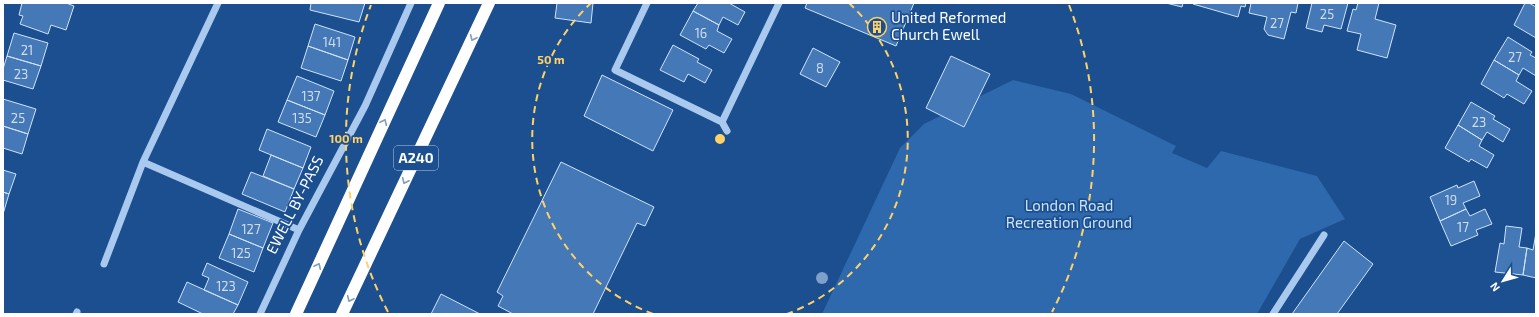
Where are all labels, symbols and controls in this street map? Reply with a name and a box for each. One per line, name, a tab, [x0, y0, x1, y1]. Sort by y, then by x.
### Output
house number: 25	[1320, 6, 1334, 22]
place label: United Reformed Church Ewell	[891, 8, 1006, 43]
house number: 27	[1270, 15, 1284, 31]
building icon: United Reformed Church Ewell	[866, 16, 888, 38]
house number: 16	[695, 25, 707, 41]
house number: 141	[323, 34, 341, 50]
one-way arrow	[470, 34, 478, 42]
house number: 21	[21, 42, 33, 58]
house number: 27	[1508, 49, 1522, 65]
text: 50 m	[537, 52, 565, 66]
house number: 8	[816, 60, 824, 76]
house number: 23	[14, 66, 28, 82]
house number: 137	[301, 88, 321, 104]
house number: 25	[11, 110, 25, 126]
house number: 135	[292, 110, 312, 126]
house number: 23	[1472, 114, 1486, 130]
one-way arrow	[379, 119, 387, 127]
text: 100 m	[329, 131, 363, 145]
centre of rings	[713, 132, 727, 146]
road number: A240	[394, 146, 438, 170]
street label: EWELL BY-PASS	[262, 153, 327, 257]
one-way arrow	[402, 177, 410, 184]
house number: 19	[1445, 192, 1457, 208]
park label: London Road Recreation Ground	[1006, 196, 1132, 231]
house number: 17	[1457, 219, 1469, 235]
house number: 127	[241, 221, 261, 237]
house number: 125	[231, 245, 251, 261]
north arrow	[1483, 261, 1523, 301]
one-way arrow	[313, 262, 321, 270]
house number: 123	[216, 278, 236, 294]
text: N	[1487, 280, 1502, 294]
one-way arrow	[347, 294, 355, 302]

